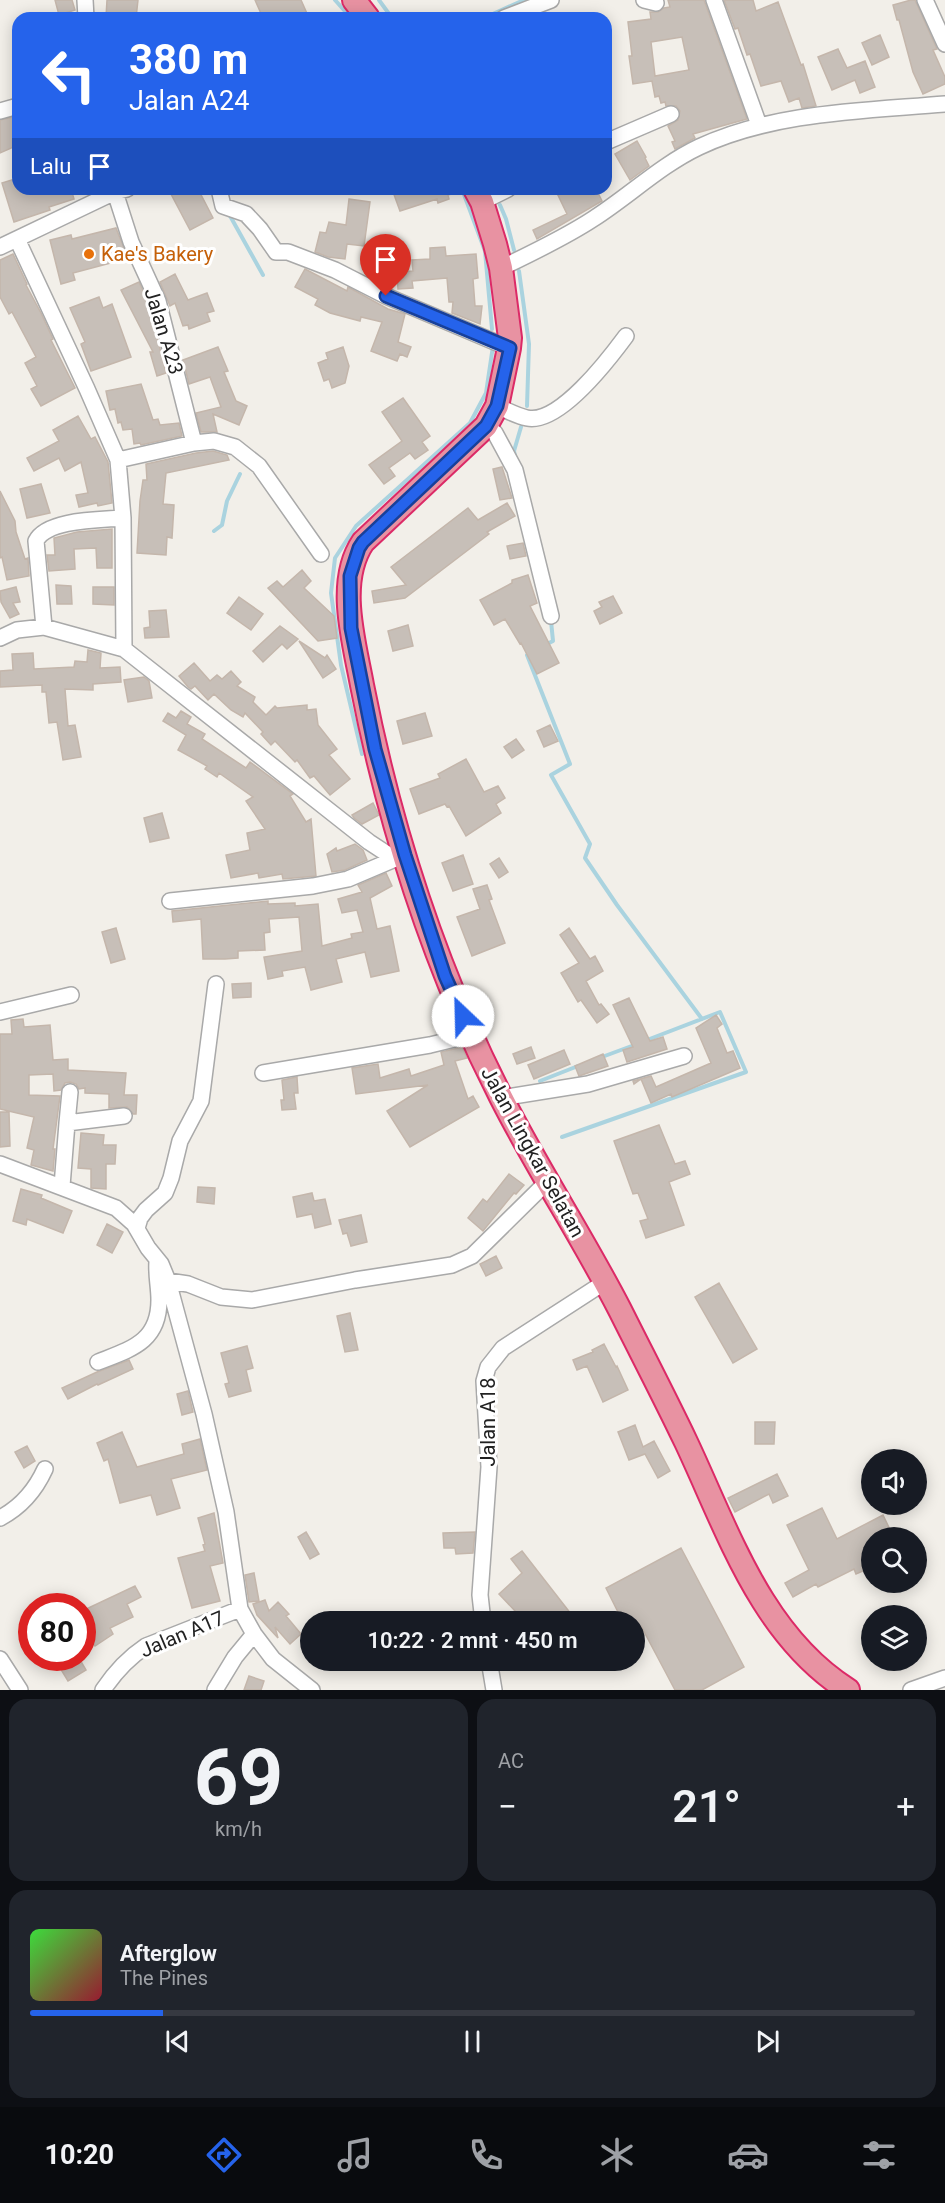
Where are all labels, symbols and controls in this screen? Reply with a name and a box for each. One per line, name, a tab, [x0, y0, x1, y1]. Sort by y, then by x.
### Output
text: 380 m	[129, 35, 248, 84]
icon: left	[30, 36, 108, 114]
text: Jalan A24	[129, 85, 249, 117]
icon: arrive	[83, 150, 116, 183]
text: Lalu	[30, 154, 71, 179]
pin	[360, 234, 411, 296]
place label: Kae's Bakery	[101, 242, 214, 266]
icon: arrive	[369, 243, 402, 276]
marker: Kae's Bakery	[82, 247, 96, 261]
street label: Jalan A23	[139, 285, 189, 377]
position arrow	[431, 984, 495, 1048]
street label: Jalan Lingkar Selatan	[476, 1063, 590, 1241]
street label: Jalan A18	[476, 1377, 500, 1467]
map controls	[861, 1449, 927, 1671]
button: sound	[861, 1449, 927, 1515]
button: search	[861, 1527, 927, 1593]
speed limit sign: 80	[18, 1593, 96, 1671]
button: layers	[861, 1605, 927, 1671]
street label: Jalan A17	[136, 1606, 228, 1662]
text: 10:22 · 2 mnt · 450 m	[367, 1628, 578, 1653]
text: 69	[194, 1732, 283, 1823]
text: AC	[498, 1749, 524, 1773]
text: 21°	[672, 1780, 741, 1833]
text: −	[498, 1787, 517, 1826]
text: +	[896, 1787, 915, 1826]
text: km/h	[215, 1817, 262, 1841]
text: Afterglow	[120, 1941, 217, 1966]
text: The Pines	[120, 1966, 208, 1990]
icon: previous	[161, 2025, 194, 2058]
icon: pause	[456, 2025, 489, 2058]
icon: next	[751, 2025, 784, 2058]
icon: directions	[203, 2134, 245, 2176]
icon: music	[334, 2134, 376, 2176]
icon: phone	[465, 2134, 507, 2176]
icon: climate	[596, 2134, 638, 2176]
icon: car	[727, 2134, 769, 2176]
icon: filters	[858, 2134, 900, 2176]
text: 10:20	[45, 2139, 114, 2171]

